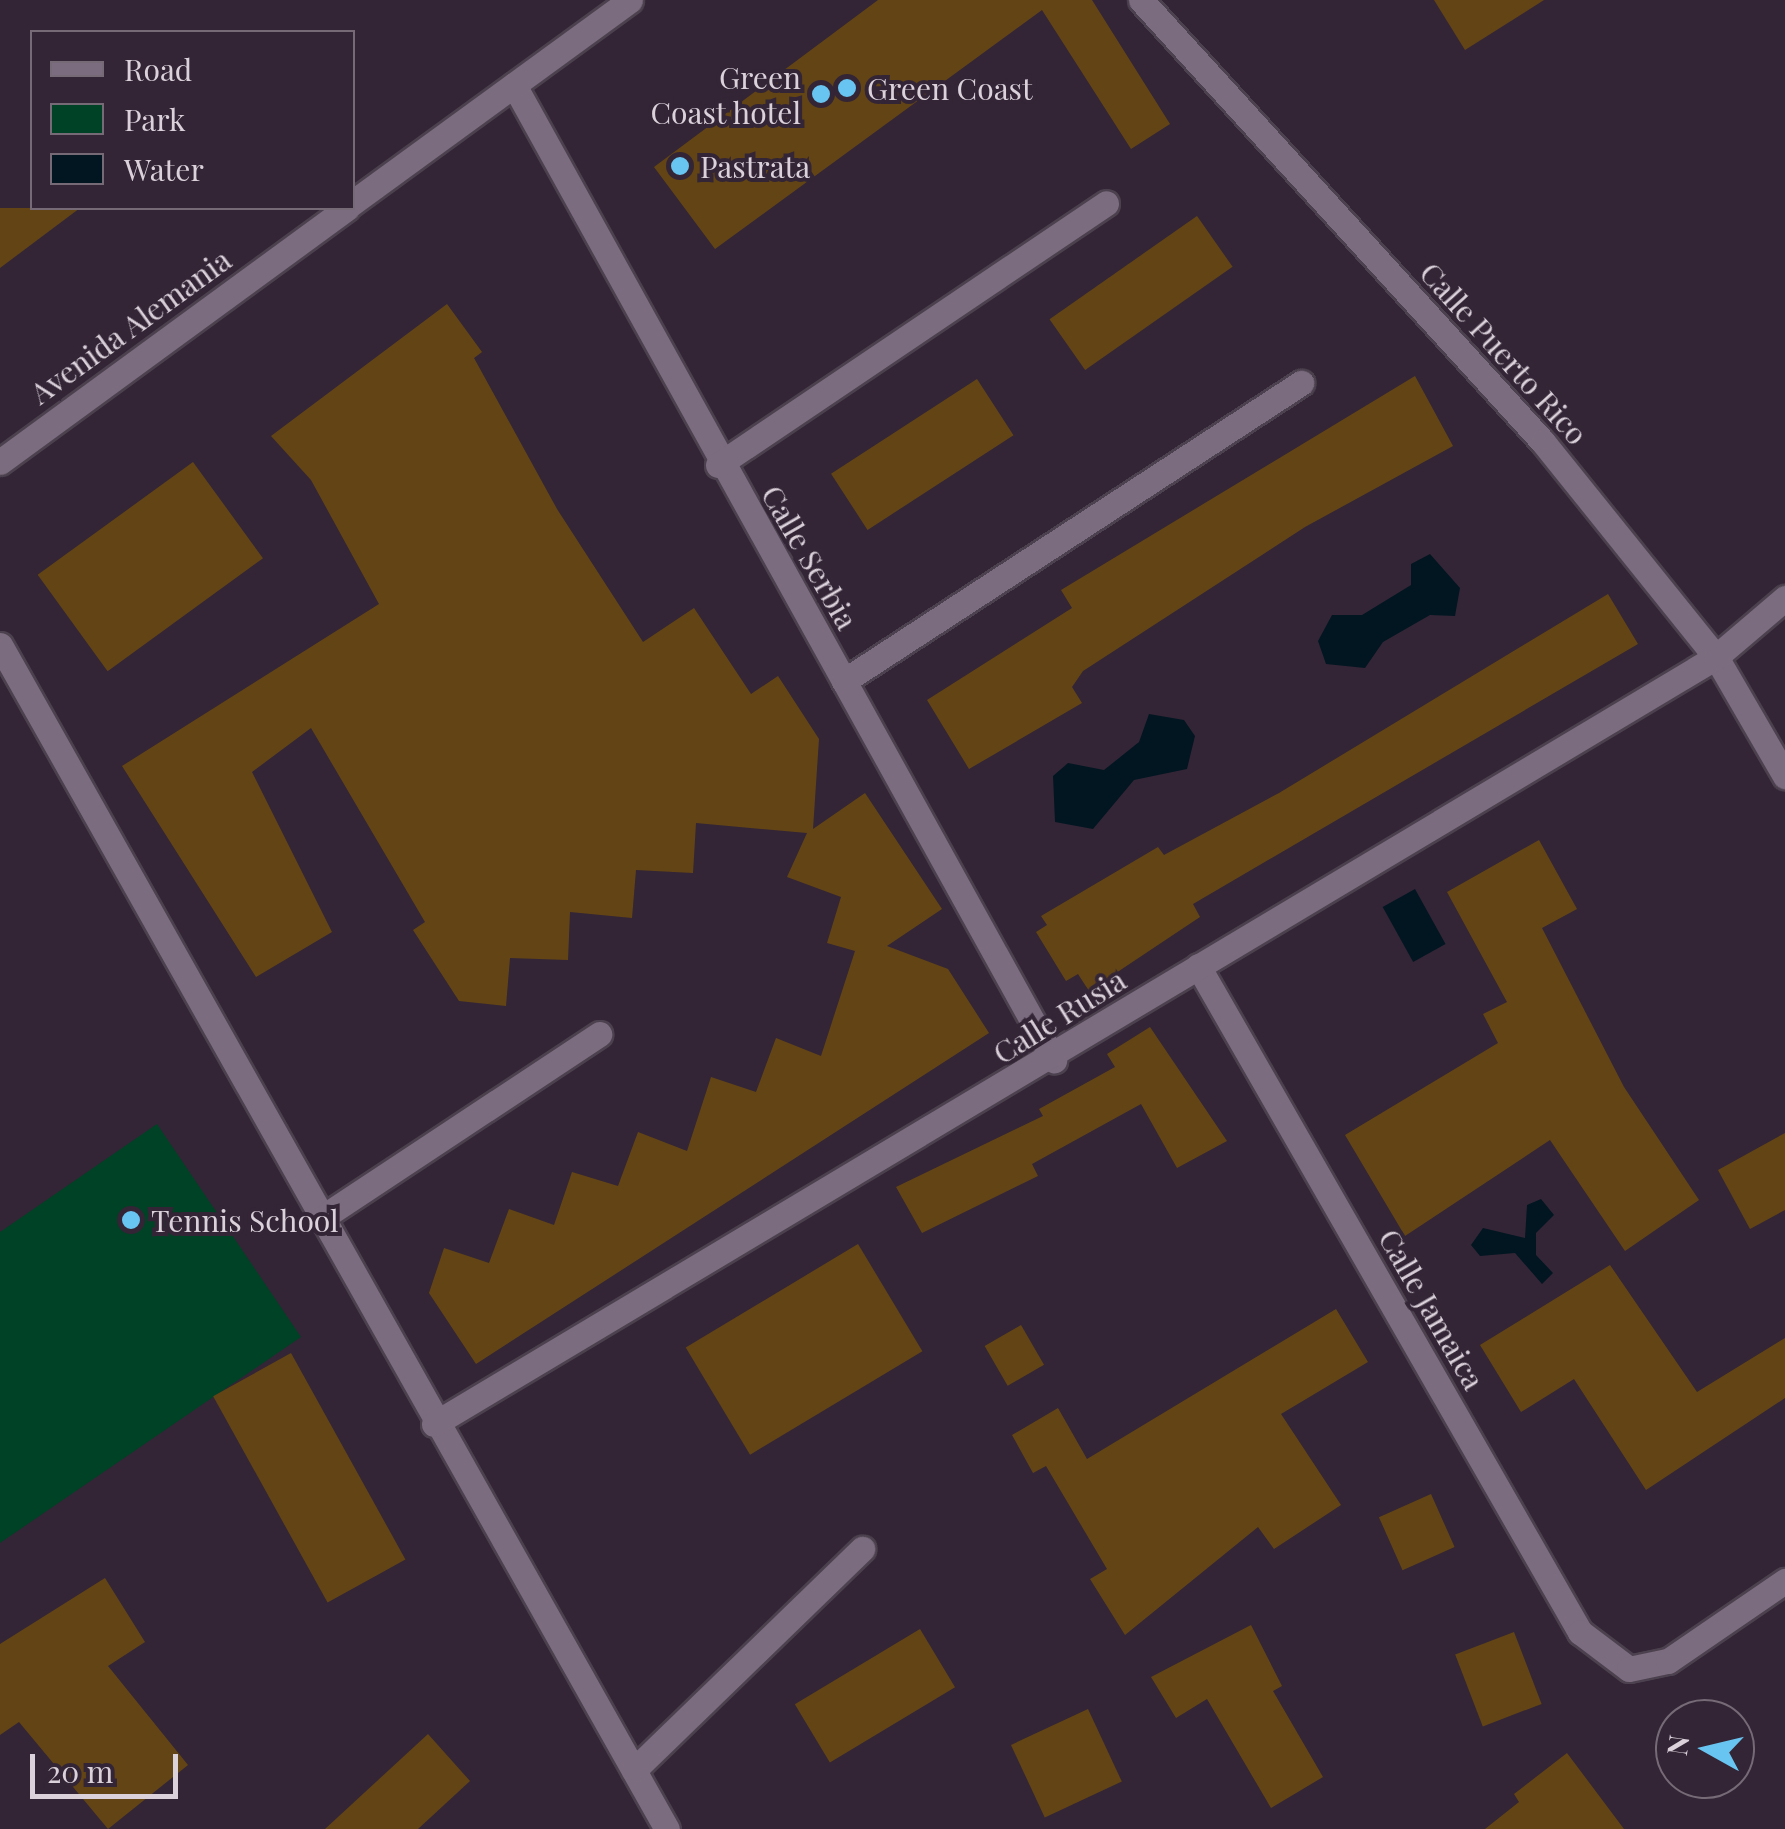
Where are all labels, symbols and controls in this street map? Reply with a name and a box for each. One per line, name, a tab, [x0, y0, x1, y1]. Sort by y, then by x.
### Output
legend	[30, 30, 355, 210]
text: Road	[124, 49, 192, 89]
place label: Green Coast hotel	[649, 59, 801, 130]
place label: Green Coast	[867, 70, 1033, 106]
marker: Green Coast	[836, 77, 858, 99]
marker: Green Coast hotel	[810, 83, 832, 105]
text: Park	[124, 99, 186, 139]
place label: Pastrata	[700, 148, 810, 184]
text: Water	[124, 149, 204, 189]
marker: Pastrata	[669, 155, 691, 177]
street label: Avenida Alemania	[22, 241, 238, 411]
street label: Calle Puerto Rico	[1413, 255, 1595, 451]
street label: Calle Serbia	[754, 479, 866, 635]
street label: Calle Rusia	[986, 961, 1132, 1071]
place label: Tennis School	[151, 1202, 339, 1238]
marker: Tennis School	[120, 1209, 142, 1231]
street label: Calle Jamaica	[1372, 1222, 1492, 1396]
north arrow	[1655, 1699, 1755, 1799]
text: N	[1657, 1732, 1697, 1758]
scale bar	[35, 1734, 182, 1796]
text: 20 m	[47, 1751, 113, 1791]

